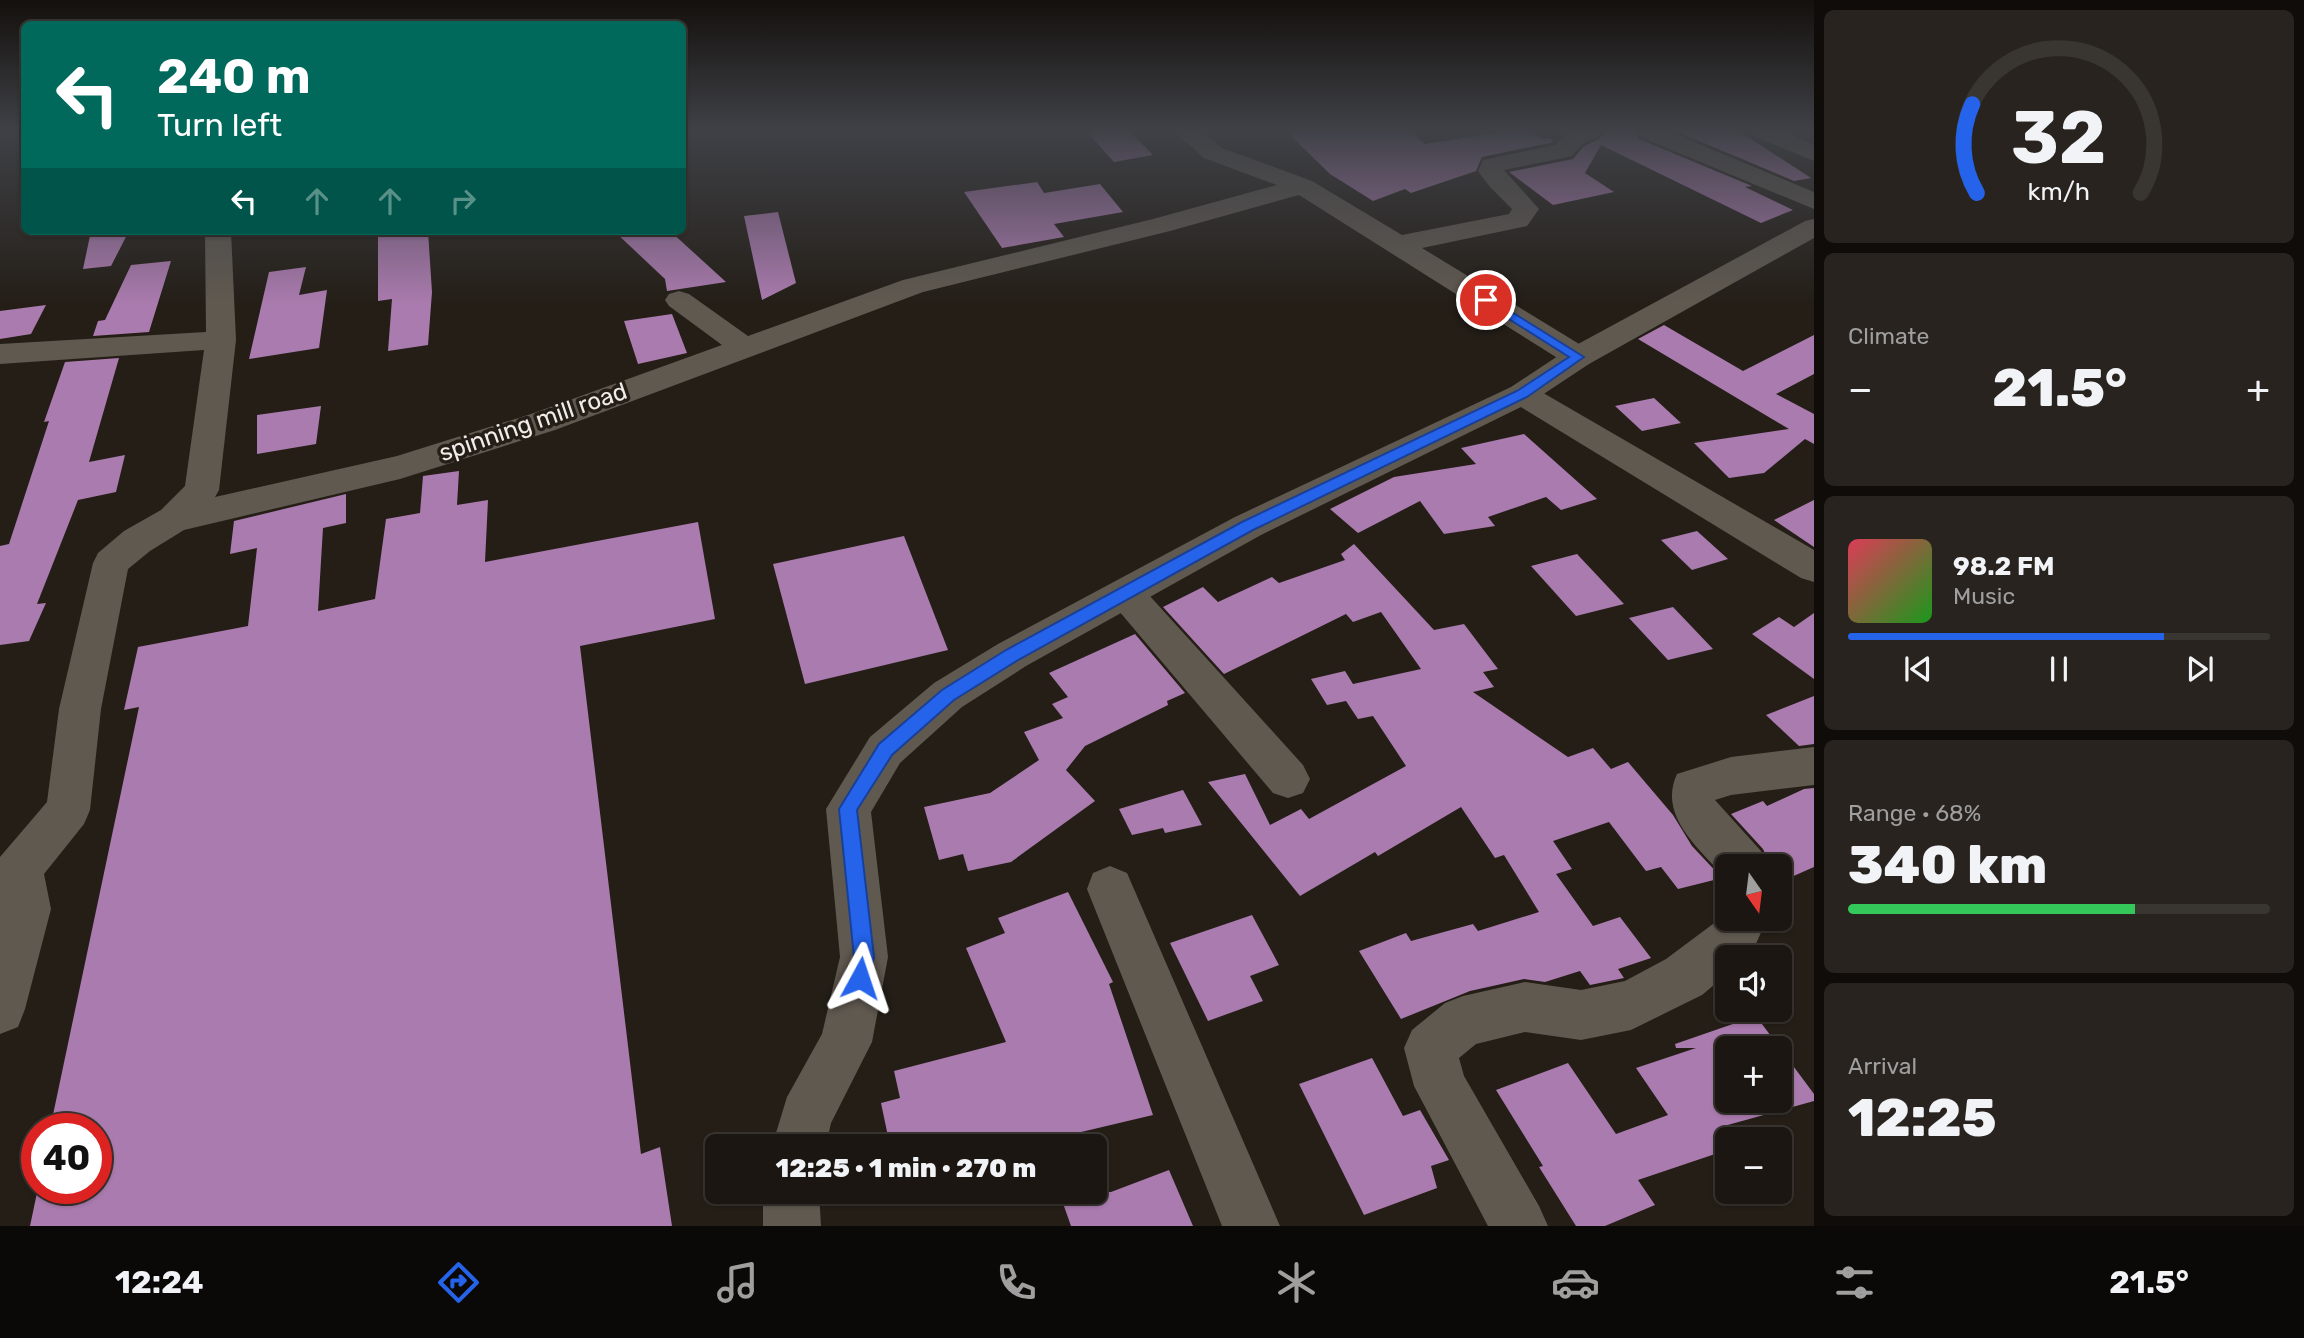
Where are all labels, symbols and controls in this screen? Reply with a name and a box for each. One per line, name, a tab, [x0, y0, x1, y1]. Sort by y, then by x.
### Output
text: 240 m	[157, 47, 311, 105]
icon: left	[42, 49, 133, 140]
text: 32	[2011, 95, 2107, 181]
text: Turn left	[157, 106, 282, 144]
text: km/h	[2028, 176, 2090, 205]
icon: left	[225, 182, 263, 220]
icon: ahead	[298, 182, 336, 220]
icon: ahead	[371, 182, 409, 220]
icon: right	[444, 182, 482, 220]
pin	[1456, 270, 1516, 330]
icon: arrive	[1467, 281, 1505, 319]
text: Climate	[1848, 322, 1929, 350]
text: 21.5°	[1992, 357, 2127, 419]
text: −	[1848, 366, 1873, 412]
text: +	[2246, 366, 2270, 412]
street label: spinning mill road	[435, 377, 631, 467]
text: 98.2 FM	[1953, 551, 2055, 582]
text: Music	[1953, 582, 2015, 610]
icon: previous	[1899, 650, 1937, 688]
icon: pause	[2040, 650, 2078, 688]
icon: next	[2181, 650, 2219, 688]
text: Range · 68%	[1848, 799, 1981, 827]
text: 340 km	[1848, 834, 2047, 896]
north arrow	[1715, 854, 1792, 931]
map controls	[1715, 854, 1792, 1204]
position arrow	[823, 941, 897, 1015]
button: sound	[1715, 945, 1792, 1022]
button: +	[1715, 1036, 1792, 1113]
text: Arrival	[1848, 1052, 1917, 1080]
text: 12:25	[1848, 1087, 1997, 1149]
speed limit sign: 40	[21, 1113, 112, 1204]
button: −	[1715, 1127, 1792, 1204]
text: 12:25 · 1 min · 270 m	[776, 1153, 1036, 1184]
icon: directions	[434, 1258, 483, 1307]
icon: music	[713, 1258, 762, 1307]
icon: phone	[992, 1258, 1041, 1307]
icon: climate	[1272, 1258, 1321, 1307]
icon: car	[1551, 1258, 1600, 1307]
icon: filters	[1830, 1258, 1879, 1307]
text: 12:24	[115, 1263, 204, 1301]
text: 21.5°	[2109, 1263, 2189, 1301]

